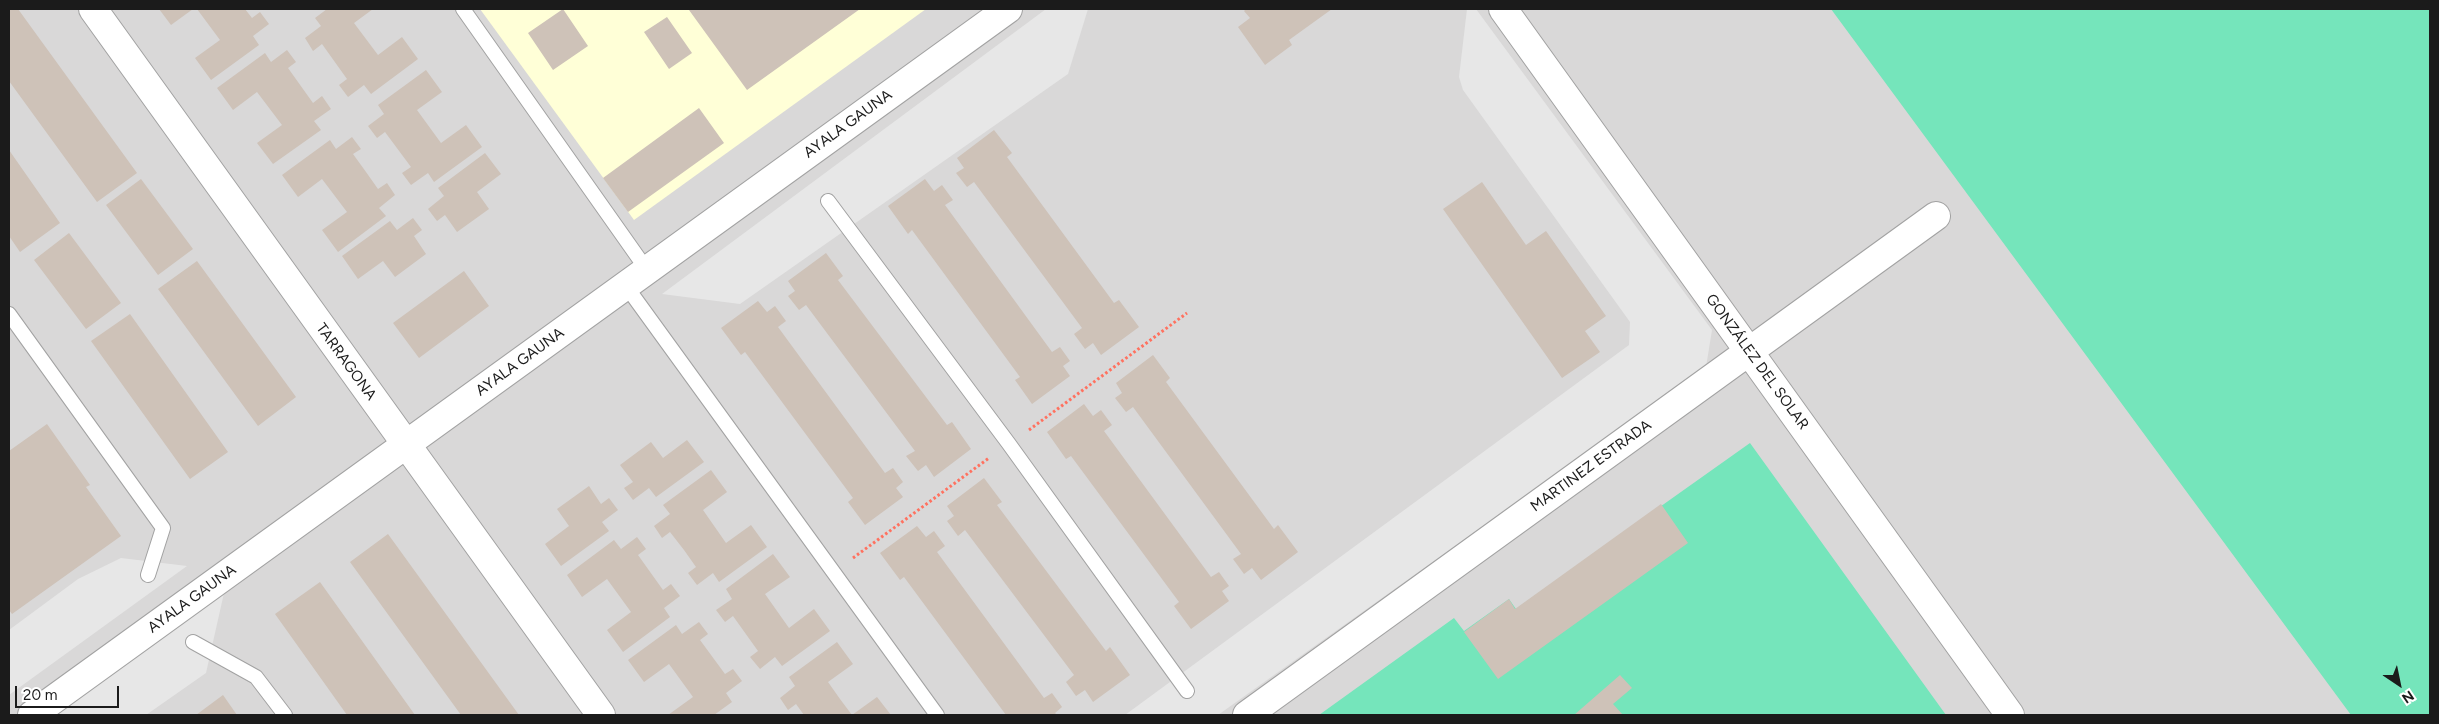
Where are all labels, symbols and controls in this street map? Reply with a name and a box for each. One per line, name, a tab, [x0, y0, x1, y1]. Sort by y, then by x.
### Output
street label: AYALA GAUNA	[800, 86, 896, 162]
street label: GONZÁLEZ DEL SOLAR	[1702, 291, 1812, 433]
street label: TARRAGONA	[312, 320, 380, 404]
street label: AYALA GAUNA	[472, 324, 568, 400]
street label: MARTINEZ ESTRADA	[1527, 416, 1655, 516]
street label: AYALA GAUNA	[144, 561, 240, 637]
north arrow	[2374, 659, 2424, 709]
scale bar	[18, 676, 121, 708]
text: 20 m	[23, 686, 57, 704]
text: N	[2398, 687, 2417, 707]

